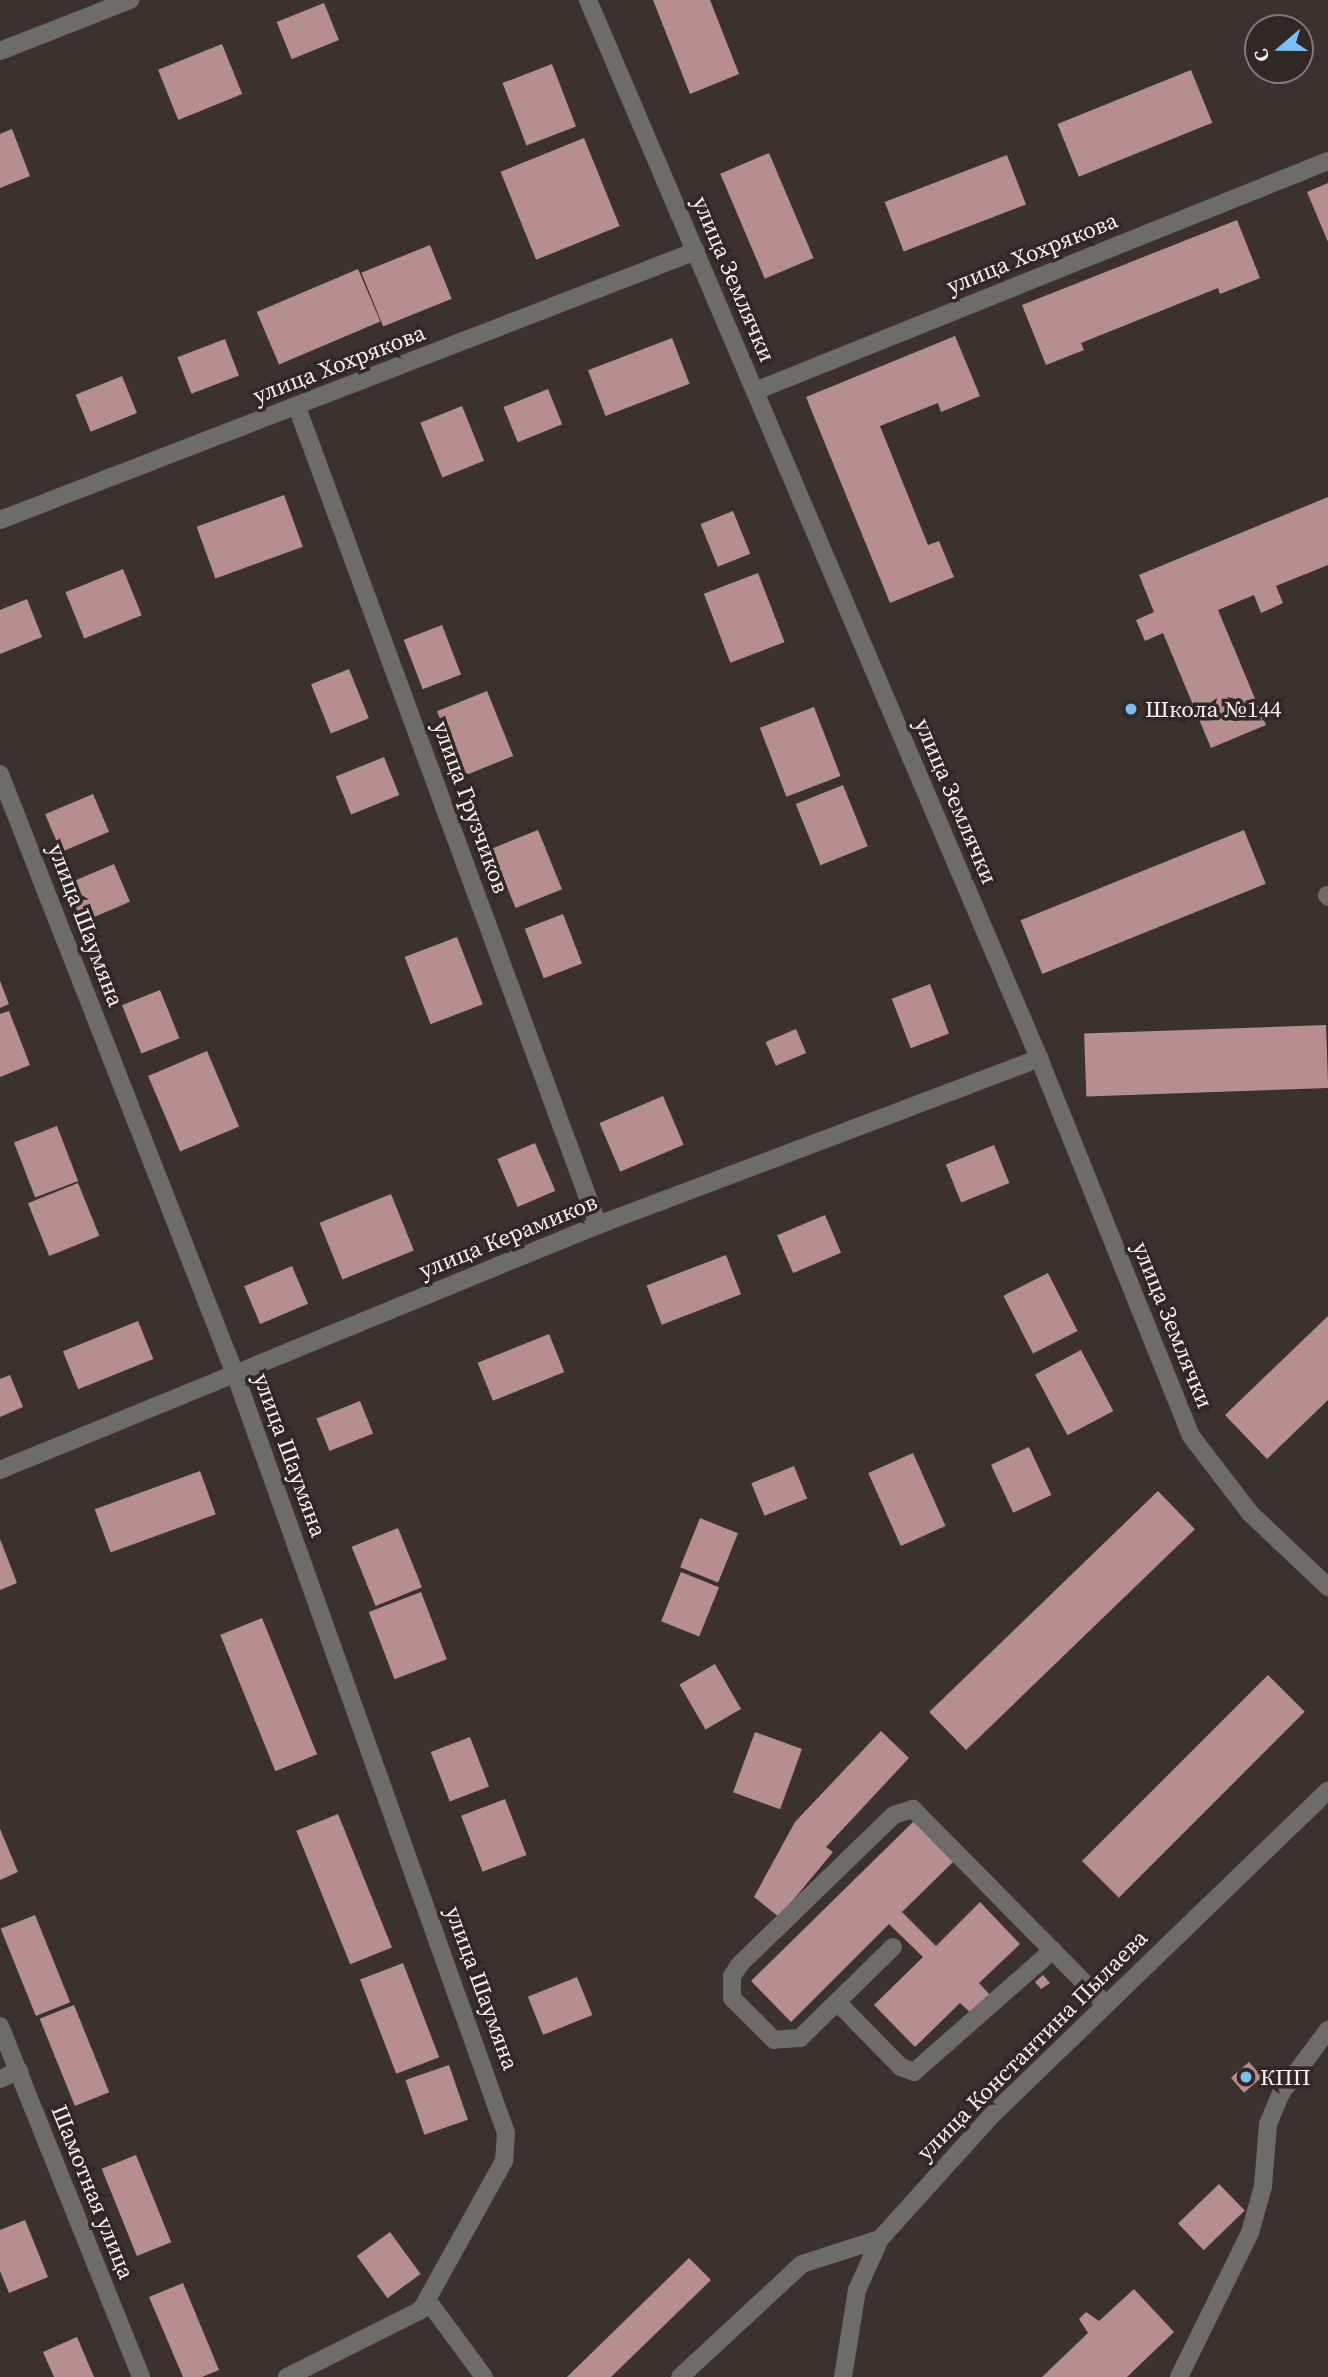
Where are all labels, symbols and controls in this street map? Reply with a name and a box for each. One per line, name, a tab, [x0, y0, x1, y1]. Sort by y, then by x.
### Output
north arrow	[1244, 14, 1314, 84]
text: С	[1247, 46, 1275, 66]
street label: улица Землячки	[687, 192, 781, 366]
street label: улица Хохрякова	[942, 206, 1122, 300]
street label: улица Хохрякова	[249, 318, 429, 410]
place label: Школа №144	[1145, 695, 1281, 723]
marker: Школа №144	[1123, 701, 1139, 717]
street label: улица Землячки	[909, 714, 1003, 888]
street label: улица Грузчиков	[427, 717, 515, 897]
street label: улица Шаумяна	[42, 840, 130, 1010]
street label: улица Керамиков	[415, 1188, 601, 1284]
street label: улица Землячки	[1127, 1238, 1219, 1412]
street label: улица Шаумяна	[248, 1369, 332, 1541]
street label: улица Шаумяна	[440, 1902, 524, 2074]
street label: улица Константина Пылаева	[911, 1924, 1153, 2166]
place label: КПП	[1260, 2063, 1311, 2091]
marker: КПП	[1238, 2069, 1254, 2085]
street label: Шамотная улица	[45, 2101, 141, 2283]

